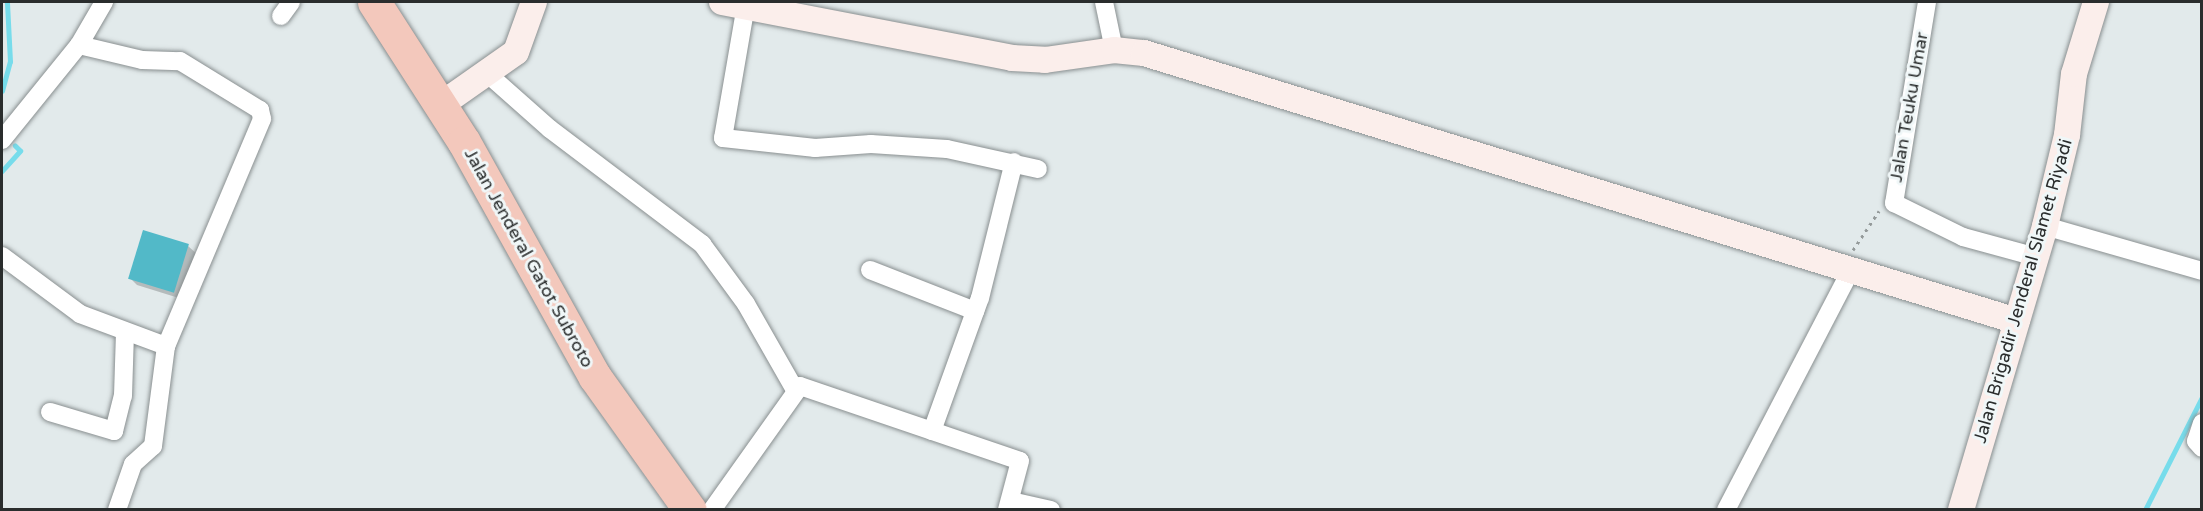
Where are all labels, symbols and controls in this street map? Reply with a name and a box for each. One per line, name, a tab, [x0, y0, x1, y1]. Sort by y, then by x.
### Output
street label: Jalan Teuku Umar	[1885, 30, 1933, 184]
street label: Jalan Brigadir Jenderal Slamet Riyadi	[1969, 137, 2077, 445]
street label: Jalan Jenderal Gatot Subroto	[460, 145, 598, 371]

